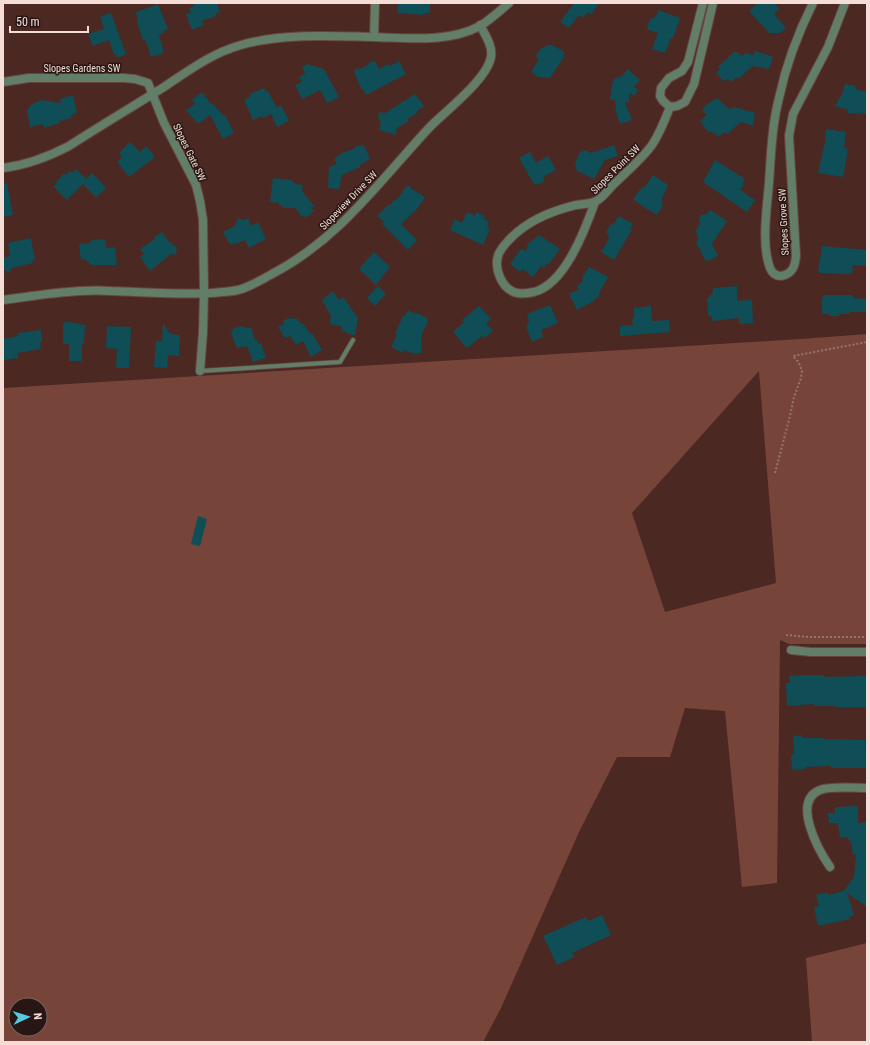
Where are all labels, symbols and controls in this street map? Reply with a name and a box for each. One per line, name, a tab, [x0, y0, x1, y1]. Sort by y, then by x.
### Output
scale bar	[10, 8, 88, 34]
text: 50 m	[16, 15, 40, 29]
street label: Slopes Gardens SW	[44, 63, 121, 74]
street label: Slopes Gate SW	[171, 122, 208, 183]
street label: Slopes Point SW	[589, 142, 642, 196]
street label: Slopeview Drive SW	[318, 169, 379, 232]
street label: Slopes Grove SW	[776, 188, 791, 256]
north arrow	[8, 997, 48, 1037]
text: N	[31, 1013, 44, 1020]

